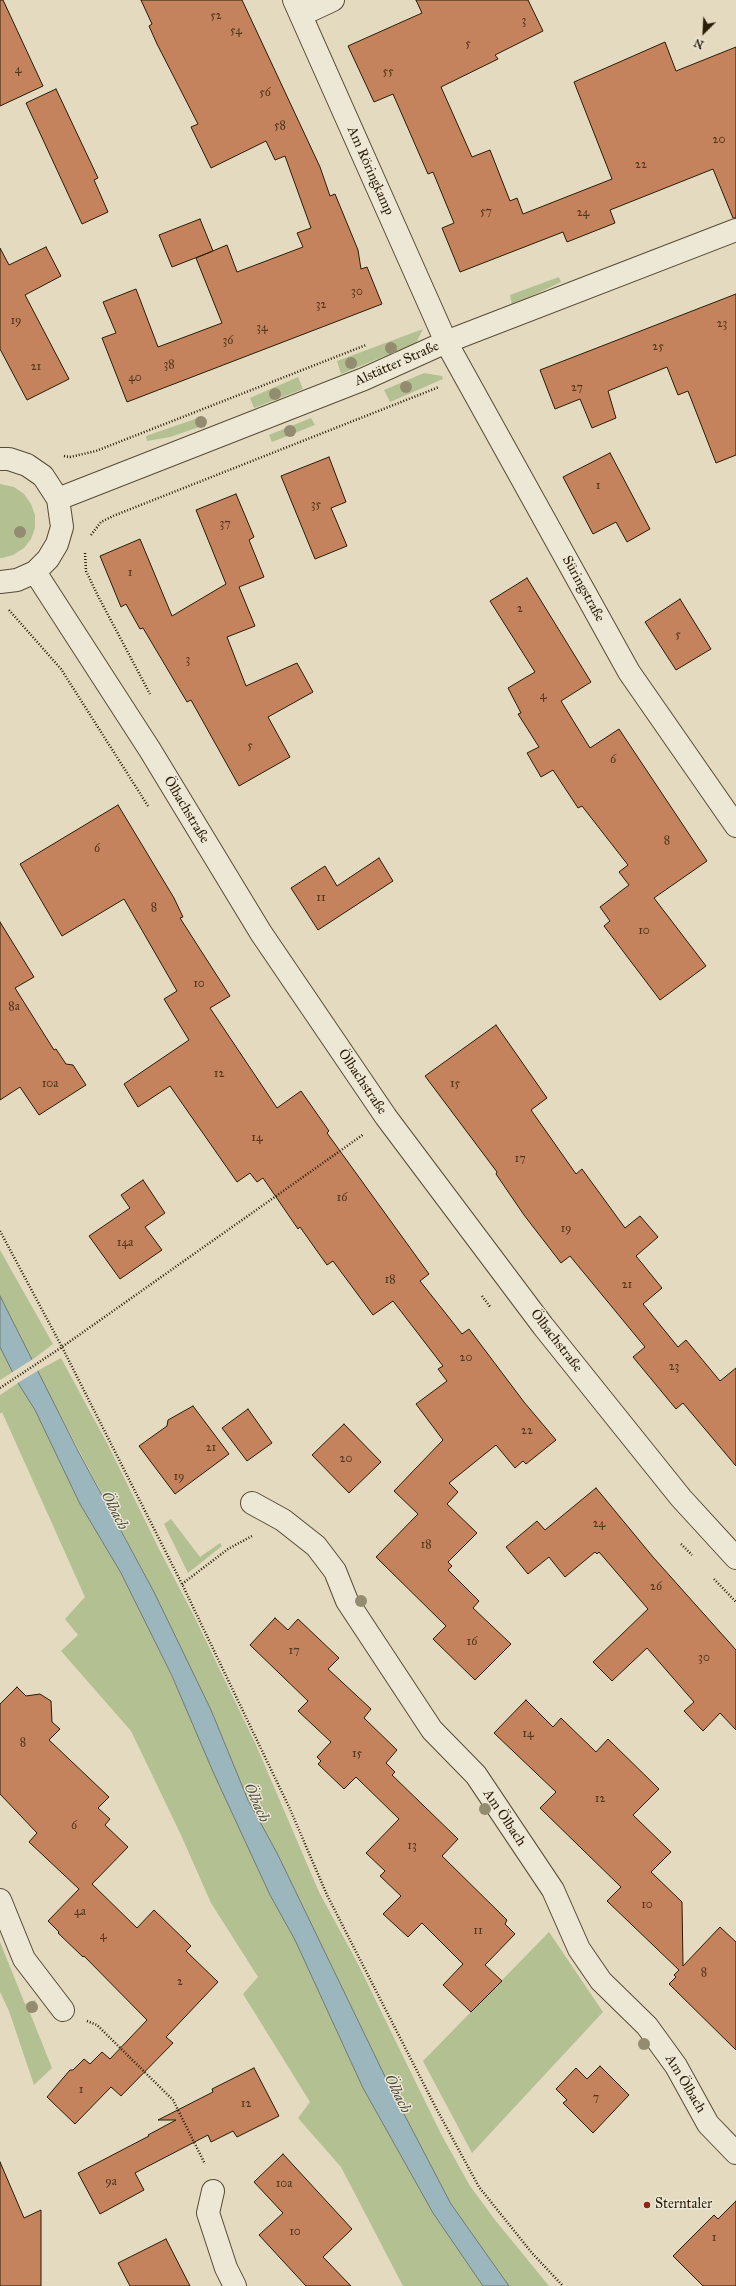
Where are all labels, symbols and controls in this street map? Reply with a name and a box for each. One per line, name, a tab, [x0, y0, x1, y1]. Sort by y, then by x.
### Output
house number: 52	[210, 9, 222, 23]
north arrow	[684, 12, 724, 52]
house number: 3	[522, 14, 526, 28]
house number: 54	[230, 24, 242, 38]
text: N	[692, 36, 706, 51]
house number: 5	[465, 37, 471, 51]
house number: 4	[15, 63, 21, 77]
house number: 55	[382, 65, 394, 79]
house number: 56	[259, 86, 271, 100]
house number: 58	[274, 119, 286, 133]
street label: Am Röringkamp	[343, 124, 397, 218]
house number: 20	[713, 133, 725, 147]
house number: 22	[635, 158, 647, 172]
house number: 57	[480, 205, 492, 219]
house number: 24	[577, 206, 589, 220]
house number: 30	[351, 285, 363, 299]
house number: 32	[316, 298, 326, 312]
house number: 19	[10, 314, 22, 328]
house number: 23	[717, 317, 727, 331]
house number: 34	[256, 321, 268, 335]
house number: 36	[223, 334, 233, 348]
street label: Alstätter Straße	[352, 338, 442, 390]
house number: 25	[652, 340, 664, 354]
house number: 38	[163, 358, 175, 372]
house number: 21	[31, 360, 41, 374]
house number: 40	[128, 371, 142, 385]
house number: 27	[571, 381, 583, 395]
house number: 1	[596, 479, 600, 493]
house number: 35	[311, 498, 321, 512]
house number: 37	[219, 517, 231, 531]
street label: Süringstraße	[558, 553, 608, 625]
house number: 1	[128, 566, 132, 580]
house number: 2	[517, 602, 523, 616]
house number: 5	[675, 628, 681, 642]
house number: 3	[186, 653, 190, 667]
house number: 4	[540, 689, 546, 703]
house number: 5	[247, 739, 253, 753]
house number: 6	[610, 753, 616, 767]
street label: Ölbachstraße	[159, 773, 213, 847]
house number: 8	[664, 834, 670, 848]
house number: 6	[94, 842, 100, 856]
house number: 11	[316, 891, 326, 905]
house number: 8	[151, 901, 157, 915]
house number: 10	[638, 924, 650, 938]
house number: 10	[193, 977, 205, 991]
house number: 8a	[8, 1000, 20, 1014]
street label: Ölbachstraße	[334, 1046, 390, 1118]
house number: 12	[214, 1067, 224, 1081]
house number: 10a	[42, 1077, 58, 1091]
house number: 15	[450, 1077, 460, 1091]
house number: 14	[251, 1131, 263, 1145]
house number: 17	[514, 1152, 526, 1166]
house number: 16	[337, 1191, 347, 1205]
house number: 19	[560, 1222, 572, 1236]
house number: 14a	[117, 1236, 133, 1250]
house number: 18	[384, 1273, 396, 1287]
house number: 21	[622, 1278, 632, 1292]
street label: Ölbachstraße	[526, 1306, 586, 1376]
house number: 20	[460, 1351, 472, 1365]
house number: 23	[669, 1360, 679, 1374]
house number: 22	[521, 1424, 533, 1438]
house number: 21	[206, 1441, 216, 1455]
house number: 20	[340, 1452, 352, 1466]
house number: 19	[173, 1470, 185, 1484]
water label: Ölbach	[97, 1489, 131, 1533]
house number: 24	[593, 1517, 605, 1531]
house number: 18	[420, 1538, 432, 1552]
house number: 26	[650, 1580, 662, 1594]
house number: 16	[467, 1635, 477, 1649]
house number: 17	[288, 1644, 300, 1658]
house number: 30	[698, 1651, 710, 1665]
house number: 14	[522, 1727, 534, 1741]
house number: 8	[20, 1736, 26, 1750]
house number: 15	[352, 1747, 362, 1761]
water label: Ölbach	[239, 1781, 273, 1825]
street label: Am Ölbach	[479, 1786, 529, 1850]
house number: 12	[595, 1792, 605, 1806]
house number: 6	[71, 1819, 77, 1833]
house number: 13	[407, 1839, 417, 1853]
house number: 10	[641, 1898, 653, 1912]
house number: 4a	[74, 1905, 86, 1919]
house number: 11	[473, 1924, 483, 1938]
house number: 4	[100, 1929, 106, 1943]
house number: 8	[701, 1966, 707, 1980]
house number: 2	[177, 1975, 183, 1989]
street label: Am Ölbach	[661, 2052, 709, 2116]
water label: Ölbach	[380, 2072, 414, 2116]
house number: 1	[79, 2083, 83, 2097]
house number: 7	[593, 2091, 599, 2105]
house number: 12	[241, 2097, 251, 2111]
house number: 9a	[105, 2175, 117, 2189]
house number: 10a	[276, 2177, 292, 2191]
place label: Sterntaler	[655, 2197, 712, 2213]
marker: Sterntaler	[642, 2200, 652, 2210]
house number: 10	[289, 2225, 301, 2239]
house number: 1	[712, 2231, 716, 2245]

